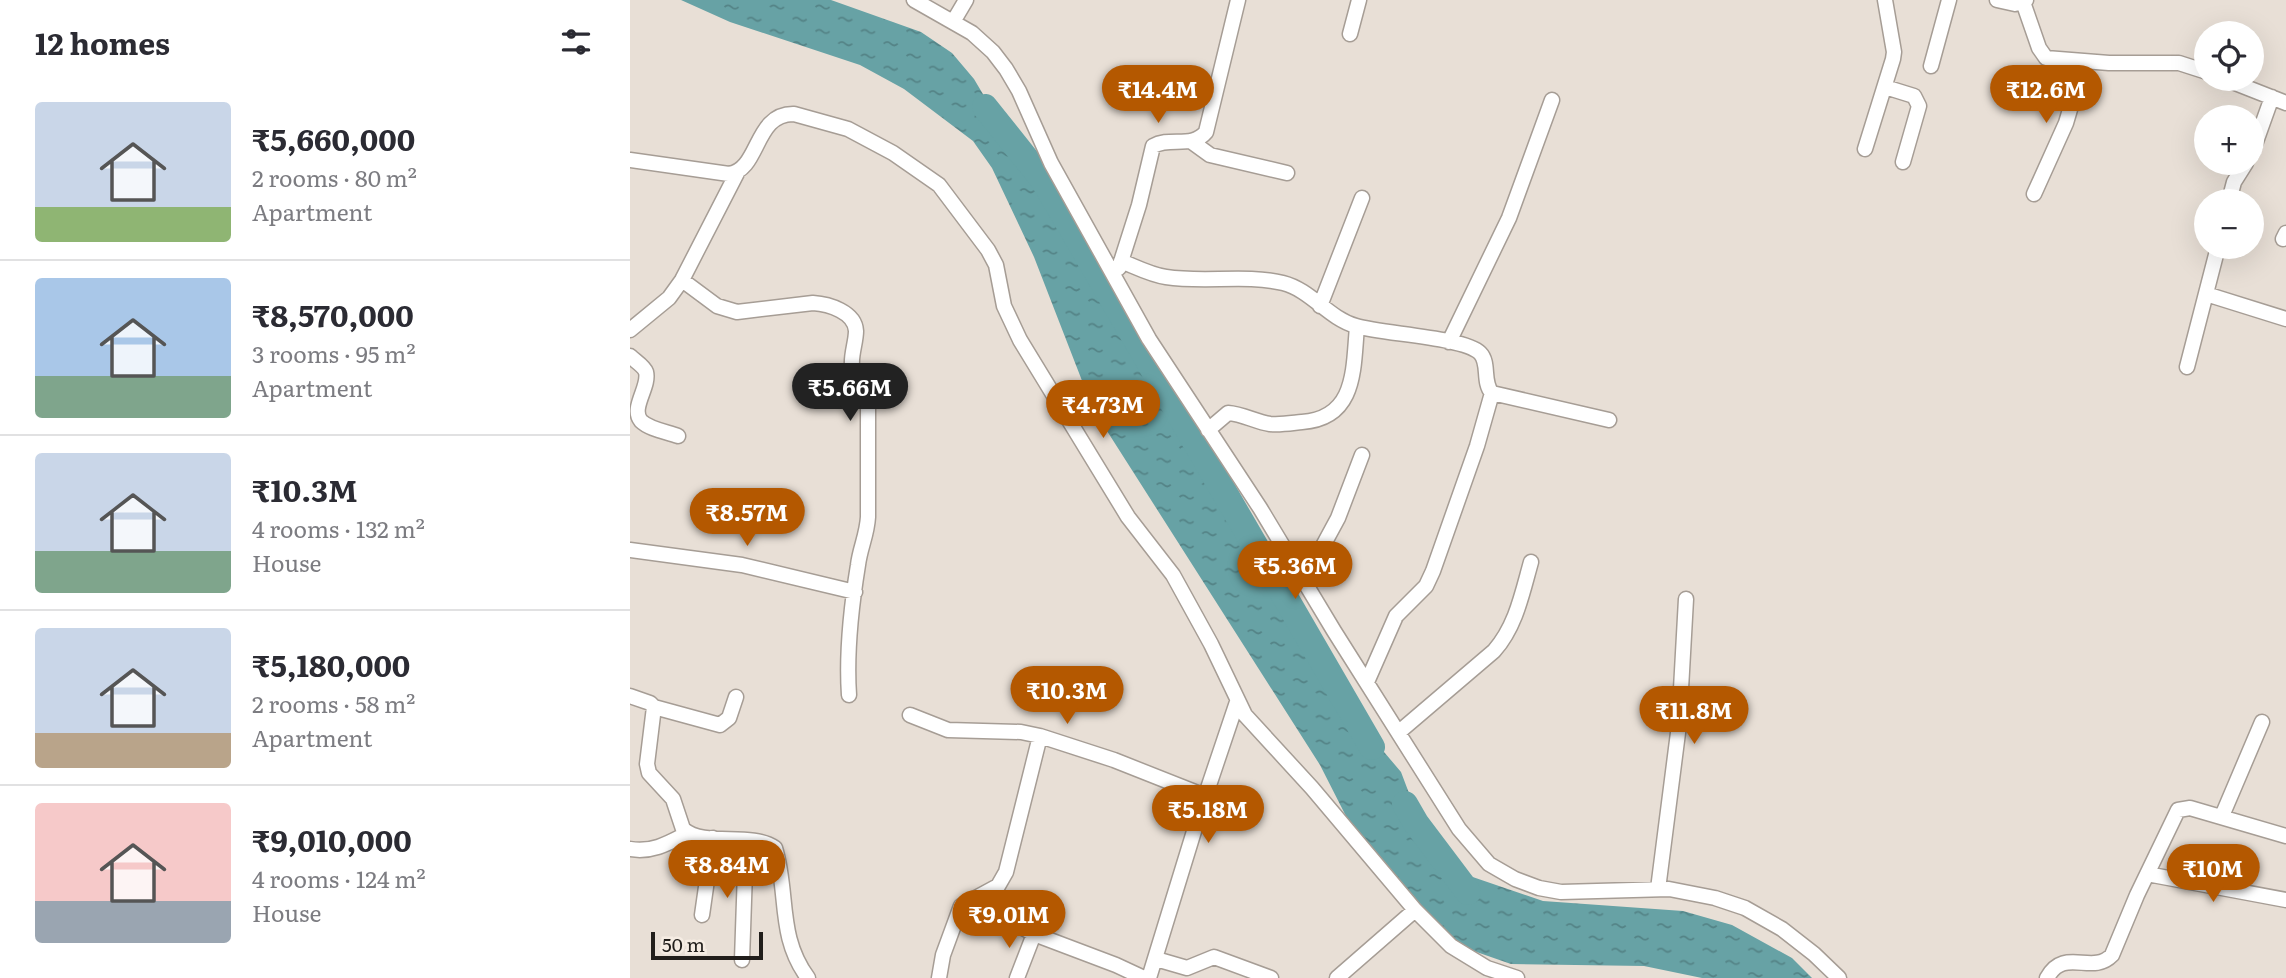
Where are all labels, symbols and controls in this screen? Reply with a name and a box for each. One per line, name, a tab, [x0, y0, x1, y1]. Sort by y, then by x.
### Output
text: 12 homes	[35, 20, 170, 64]
map controls	[2194, 21, 2264, 259]
button: locate	[2194, 21, 2264, 91]
icon: filters	[557, 23, 595, 61]
pin: ₹14.4M	[1101, 66, 1215, 125]
pin: ₹12.6M	[1989, 66, 2103, 125]
text: ₹14.4M	[1118, 71, 1198, 105]
text: ₹12.6M	[2006, 71, 2086, 105]
button: +	[2194, 105, 2264, 175]
text: ₹5,660,000	[252, 116, 415, 160]
icon: home	[91, 130, 175, 214]
text: 2 rooms · 80 m²	[252, 160, 417, 194]
button: −	[2194, 189, 2264, 259]
text: Apartment	[252, 194, 372, 228]
text: ₹8,570,000	[252, 292, 414, 336]
icon: home	[91, 306, 175, 390]
text: 3 rooms · 95 m²	[252, 336, 416, 370]
pin: ₹5.66M	[793, 364, 907, 423]
text: ₹5.66M	[808, 369, 892, 403]
text: Apartment	[252, 370, 372, 404]
pin: ₹4.73M	[1046, 380, 1160, 440]
text: ₹4.73M	[1062, 386, 1144, 420]
text: ₹10.3M	[252, 467, 358, 511]
icon: home	[91, 481, 175, 565]
pin: ₹8.57M	[690, 489, 804, 548]
text: ₹8.57M	[706, 494, 788, 528]
text: 4 rooms · 132 m²	[252, 511, 425, 545]
pin: ₹5.36M	[1238, 542, 1352, 601]
text: House	[252, 545, 321, 579]
text: ₹5.36M	[1253, 547, 1337, 581]
text: ₹5,180,000	[252, 642, 410, 686]
icon: home	[91, 656, 175, 740]
pin: ₹10.3M	[1010, 666, 1124, 726]
text: ₹10.3M	[1027, 672, 1107, 706]
text: 2 rooms · 58 m²	[252, 686, 415, 720]
pin: ₹11.8M	[1637, 686, 1751, 746]
text: ₹11.8M	[1655, 692, 1733, 726]
text: Apartment	[252, 720, 372, 754]
pin: ₹5.18M	[1151, 786, 1265, 845]
text: ₹5.18M	[1168, 791, 1248, 825]
text: ₹9,010,000	[252, 817, 412, 861]
icon: home	[91, 831, 175, 915]
pin: ₹8.84M	[670, 841, 784, 900]
pin: ₹10M	[2172, 844, 2254, 904]
text: ₹8.84M	[684, 846, 770, 880]
text: ₹10M	[2183, 850, 2243, 884]
text: 4 rooms · 124 m²	[252, 861, 426, 895]
pin: ₹9.01M	[952, 890, 1066, 950]
text: House	[252, 895, 321, 929]
text: ₹9.01M	[968, 896, 1050, 930]
scale bar	[651, 929, 763, 961]
text: 50 m	[662, 930, 705, 958]

